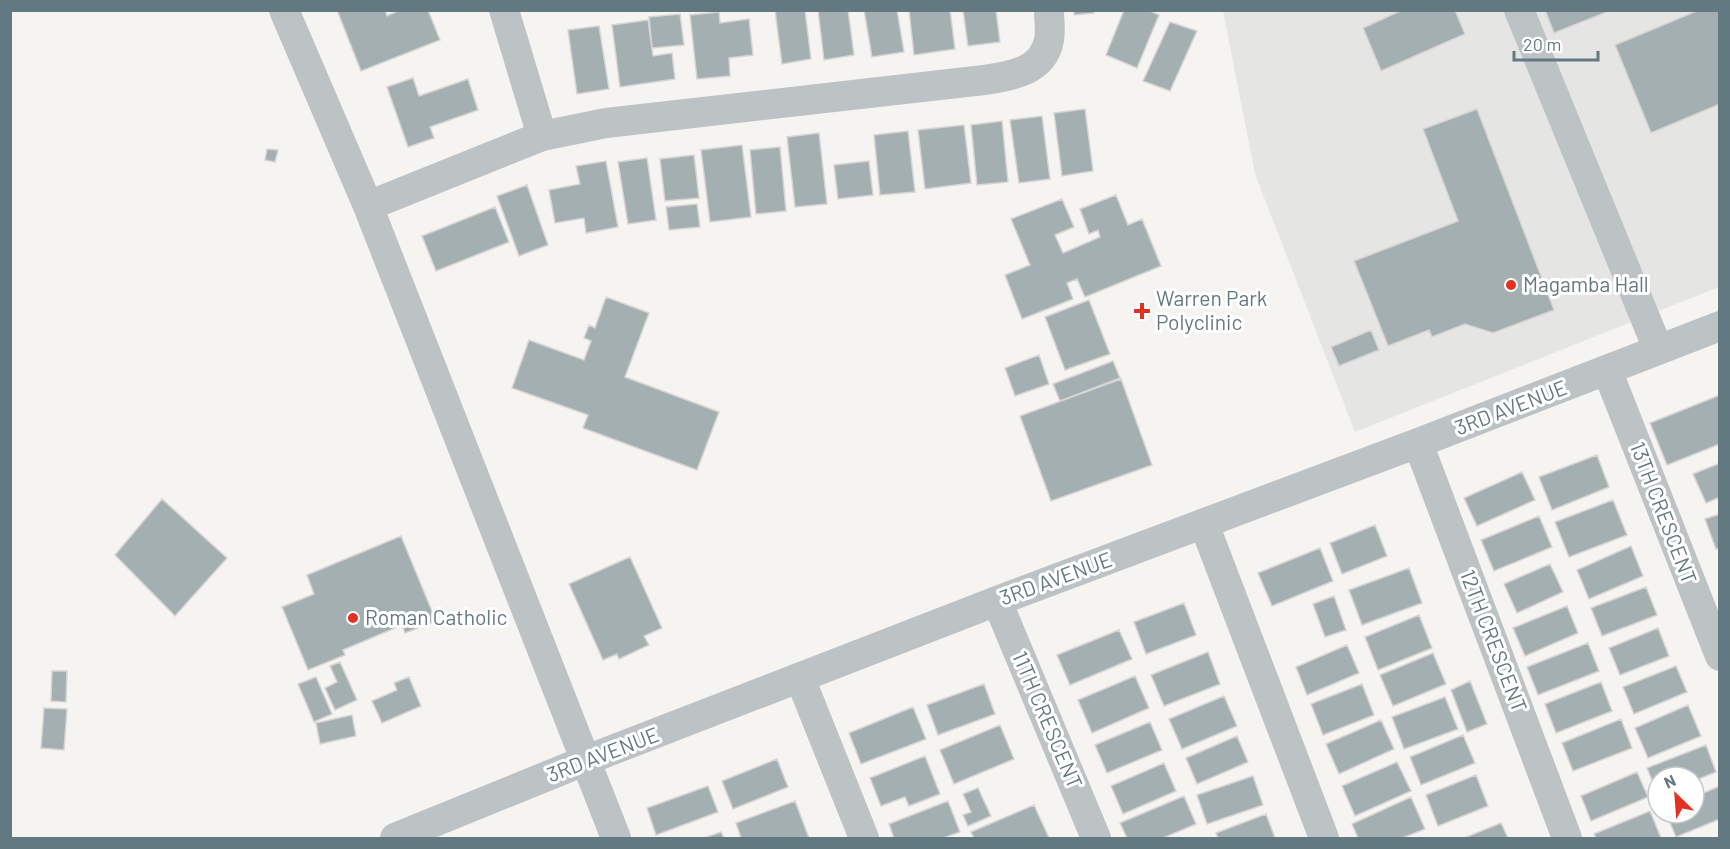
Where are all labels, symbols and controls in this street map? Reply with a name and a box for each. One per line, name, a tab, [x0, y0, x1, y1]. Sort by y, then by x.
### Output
scale bar	[1514, 24, 1598, 62]
text: 20 m	[1523, 33, 1561, 55]
place label: Magamba Hall	[1523, 271, 1649, 296]
marker: Magamba Hall	[1504, 278, 1518, 292]
place label: Warren Park Polyclinic	[1156, 285, 1267, 334]
marker: Warren Park Polyclinic	[1133, 302, 1151, 320]
street label: 3RD AVENUE	[1451, 374, 1570, 439]
street label: 13TH CRESCENT	[1626, 438, 1703, 587]
street label: 3RD AVENUE	[996, 546, 1115, 609]
street label: 12TH CRESCENT	[1456, 566, 1533, 715]
place label: Roman Catholic	[365, 604, 507, 629]
marker: Roman Catholic	[346, 611, 360, 625]
street label: 11TH CRESCENT	[1008, 647, 1089, 792]
street label: 3RD AVENUE	[543, 721, 662, 786]
north arrow	[1646, 765, 1706, 825]
text: N	[1661, 770, 1678, 792]

